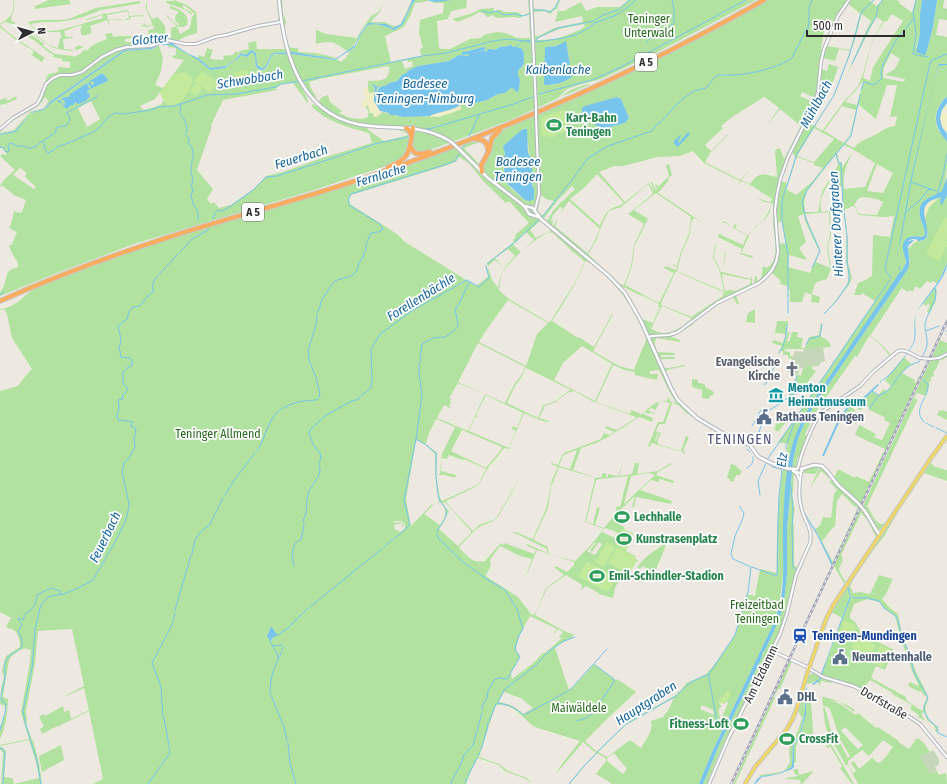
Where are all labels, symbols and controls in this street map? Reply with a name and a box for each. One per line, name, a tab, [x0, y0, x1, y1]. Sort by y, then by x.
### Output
north arrow	[12, 12, 52, 52]
park label: Teninger Unterwald	[624, 12, 674, 40]
scale bar	[807, 12, 904, 38]
text: 500 m	[813, 19, 843, 33]
text: N	[35, 27, 48, 35]
water label: Glotter	[131, 30, 169, 48]
road number: A 5	[635, 53, 657, 71]
water label: Kaibenlache	[525, 62, 591, 77]
water label: Schwobbach	[215, 66, 284, 92]
water label: Badesee Teningen-Nimburg	[376, 76, 474, 106]
water label: Mühlbach	[797, 78, 835, 130]
place label: Kart-Bahn Teningen	[566, 111, 617, 139]
sports icon: Kart-Bahn Teningen	[545, 116, 563, 134]
water label: Feuerbach	[273, 142, 329, 172]
water label: Badesee Teningen	[494, 154, 542, 184]
water label: Fernlache	[354, 160, 408, 190]
water label: Hinterer Dorfgraben	[826, 170, 846, 277]
road number: A 5	[242, 203, 264, 221]
water label: Forellenbächle	[384, 270, 458, 324]
place label: Evangelische Kirche	[716, 355, 780, 383]
church icon: Evangelische Kirche	[783, 360, 801, 378]
place label: Menton Heimatmuseum	[788, 381, 866, 409]
museum icon: Menton Heimatmuseum	[767, 386, 785, 404]
public building icon: Rathaus Teningen	[755, 408, 773, 426]
place label: Rathaus Teningen	[776, 410, 864, 424]
park label: Teninger Allmend	[175, 427, 261, 441]
district label: TENINGEN	[708, 431, 772, 448]
water label: Elz	[774, 451, 790, 468]
sports icon: Lechhalle	[613, 508, 631, 526]
water label: Feuerbach	[86, 509, 124, 565]
place label: Lechhalle	[634, 510, 682, 524]
sports icon: Kunstrasenplatz	[615, 530, 633, 548]
place label: Kunstrasenplatz	[636, 532, 717, 546]
sports icon: Emil-Schindler-Stadion	[588, 567, 606, 585]
place label: Emil-Schindler-Stadion	[609, 569, 724, 583]
park label: Freizeitbad Teningen	[730, 598, 784, 626]
station icon: Teningen-Mundingen	[791, 627, 809, 645]
place label: Teningen-Mundingen	[812, 629, 917, 643]
street label: Am Elzdamm	[741, 643, 781, 705]
public building icon: Neumattenhalle	[831, 648, 849, 666]
place label: Neumattenhalle	[852, 650, 932, 664]
water label: Hauptgraben	[613, 678, 679, 728]
street label: Dorfstraße	[858, 684, 910, 722]
public building icon: DHL	[776, 688, 794, 706]
place label: DHL	[797, 690, 817, 704]
park label: Maiwäldele	[551, 701, 607, 715]
sports icon: Fitness-Loft	[732, 715, 750, 733]
place label: Fitness-Loft	[670, 717, 730, 731]
sports icon: CrossFit	[778, 730, 796, 748]
place label: CrossFit	[799, 732, 839, 746]

